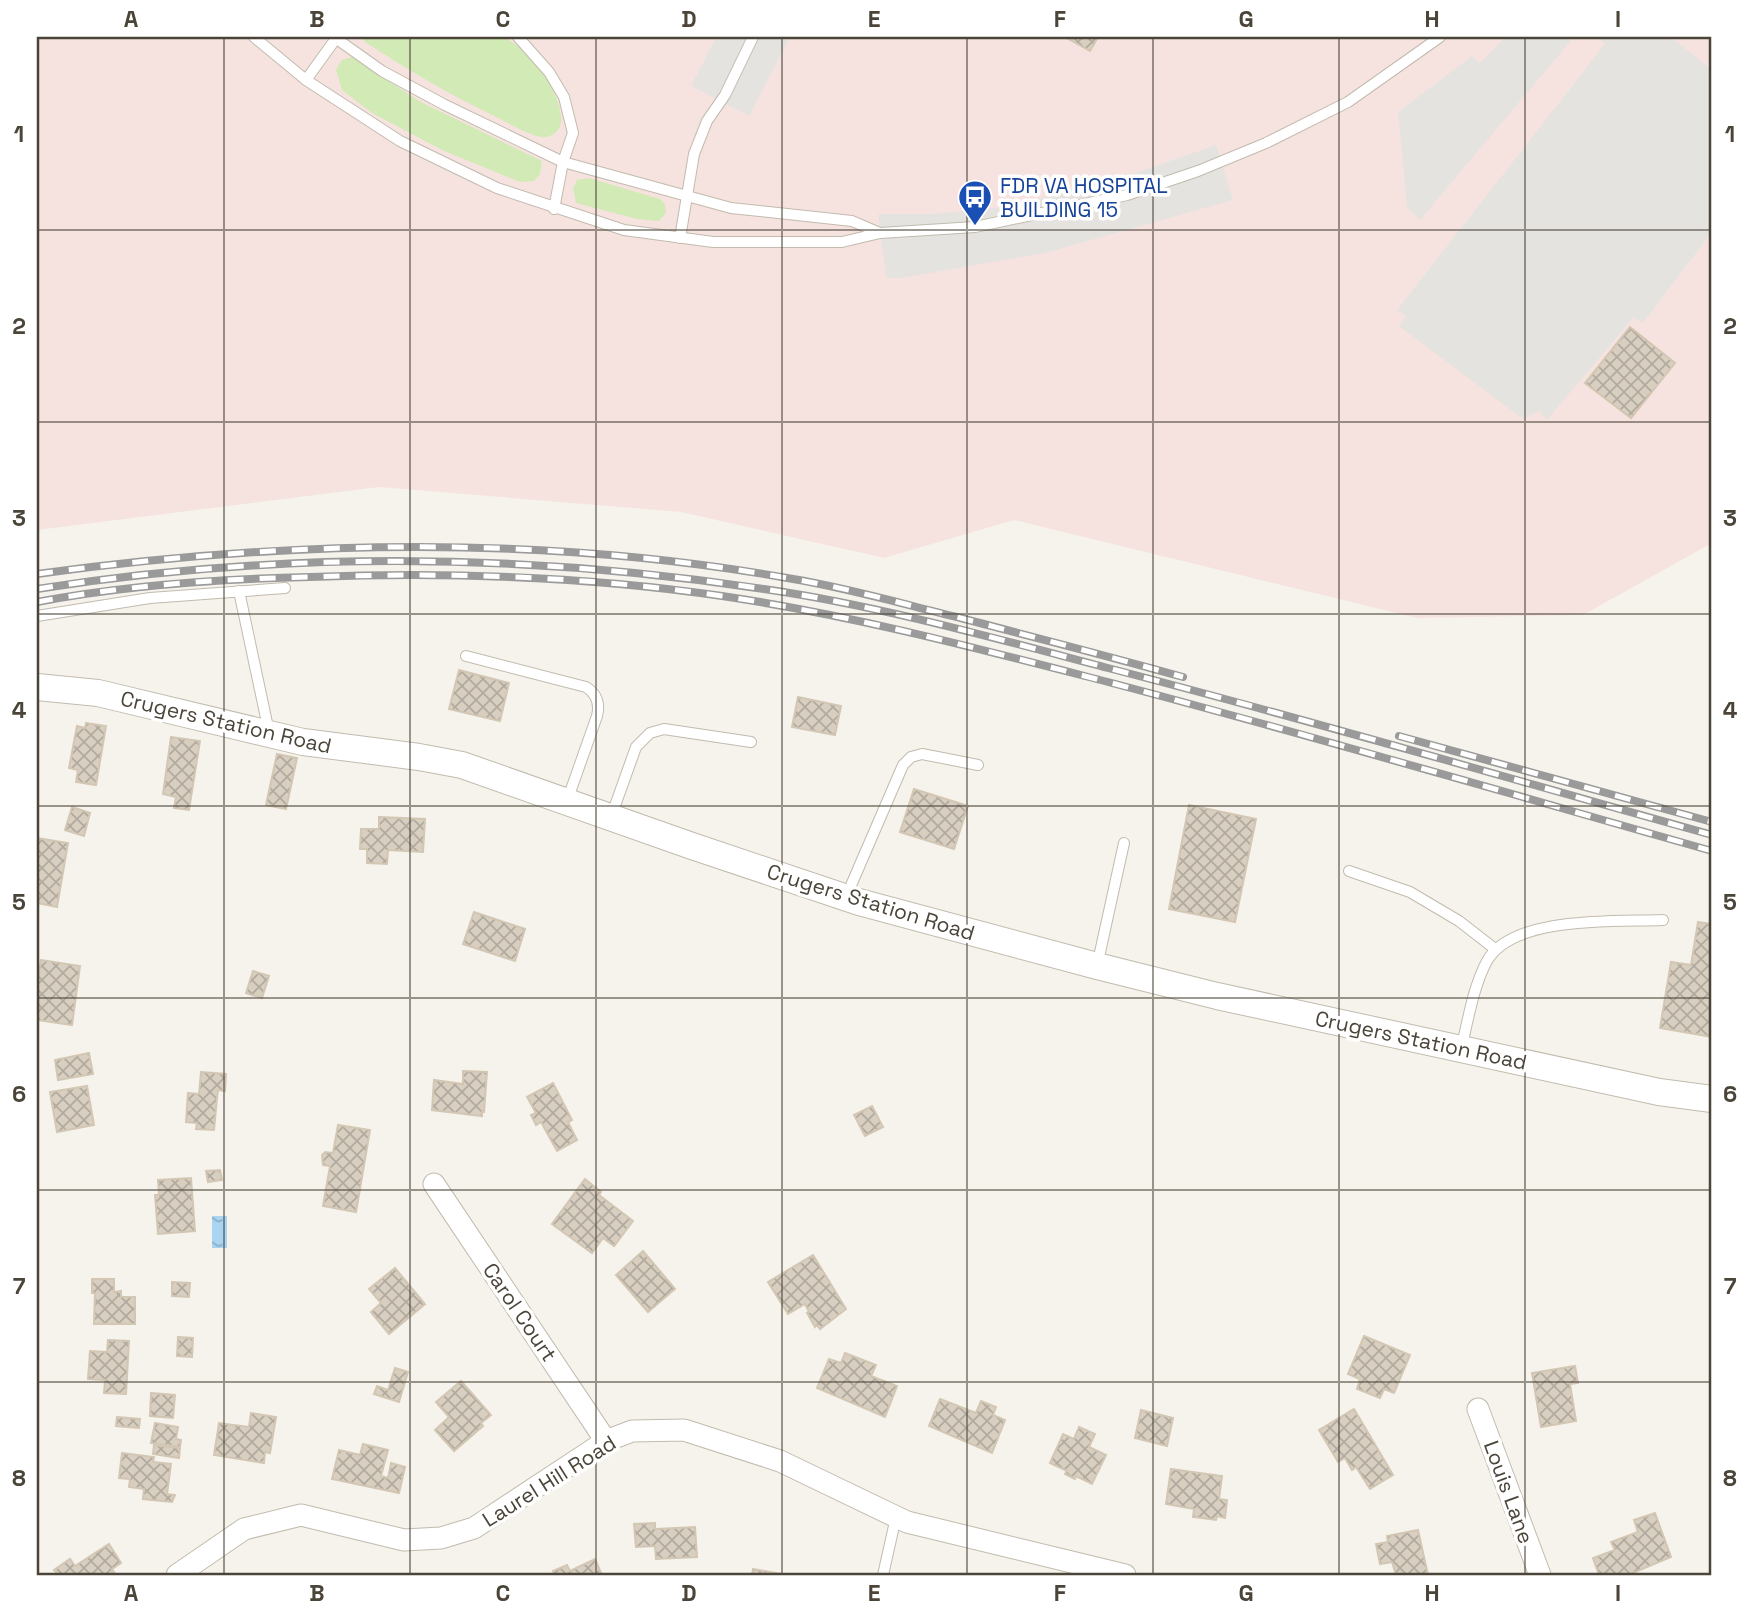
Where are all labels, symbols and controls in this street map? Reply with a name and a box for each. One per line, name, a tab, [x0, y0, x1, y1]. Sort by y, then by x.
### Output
text: A	[124, 4, 139, 34]
text: B	[309, 4, 325, 34]
text: C	[496, 4, 510, 34]
text: D	[681, 4, 697, 34]
text: E	[868, 4, 880, 34]
text: F	[1054, 4, 1066, 34]
text: G	[1238, 4, 1254, 34]
text: H	[1424, 4, 1440, 34]
text: I	[1615, 4, 1621, 34]
text: 1	[14, 119, 24, 149]
text: 1	[1725, 119, 1735, 149]
place label: FDR VA HOSPITAL BUILDING 15	[1000, 172, 1168, 223]
bus stop icon: FDR VA HOSPITAL BUILDING 15	[956, 178, 994, 227]
text: 2	[12, 311, 26, 341]
text: 2	[1723, 311, 1737, 341]
text: 3	[12, 503, 26, 533]
text: 3	[1723, 503, 1737, 533]
street label: Crugers Station Road	[118, 685, 334, 759]
text: 4	[12, 695, 27, 725]
text: 4	[1723, 695, 1738, 725]
street label: Crugers Station Road	[764, 858, 978, 946]
text: 5	[12, 887, 26, 917]
text: 5	[1723, 887, 1737, 917]
street label: Crugers Station Road	[1313, 1004, 1529, 1076]
text: 6	[12, 1079, 26, 1109]
text: 6	[1723, 1079, 1737, 1109]
street label: Carol Court	[477, 1257, 563, 1367]
text: 7	[13, 1271, 26, 1301]
text: 7	[1724, 1271, 1737, 1301]
street label: Laurel Hill Road	[477, 1429, 621, 1533]
street label: Louis Lane	[1478, 1437, 1540, 1547]
text: 8	[12, 1463, 26, 1493]
text: 8	[1723, 1463, 1737, 1493]
text: A	[124, 1578, 139, 1608]
text: B	[309, 1578, 325, 1608]
text: C	[496, 1578, 510, 1608]
text: D	[681, 1578, 697, 1608]
text: E	[868, 1578, 880, 1608]
text: F	[1054, 1578, 1066, 1608]
text: G	[1238, 1578, 1254, 1608]
text: H	[1424, 1578, 1440, 1608]
text: I	[1615, 1578, 1621, 1608]

